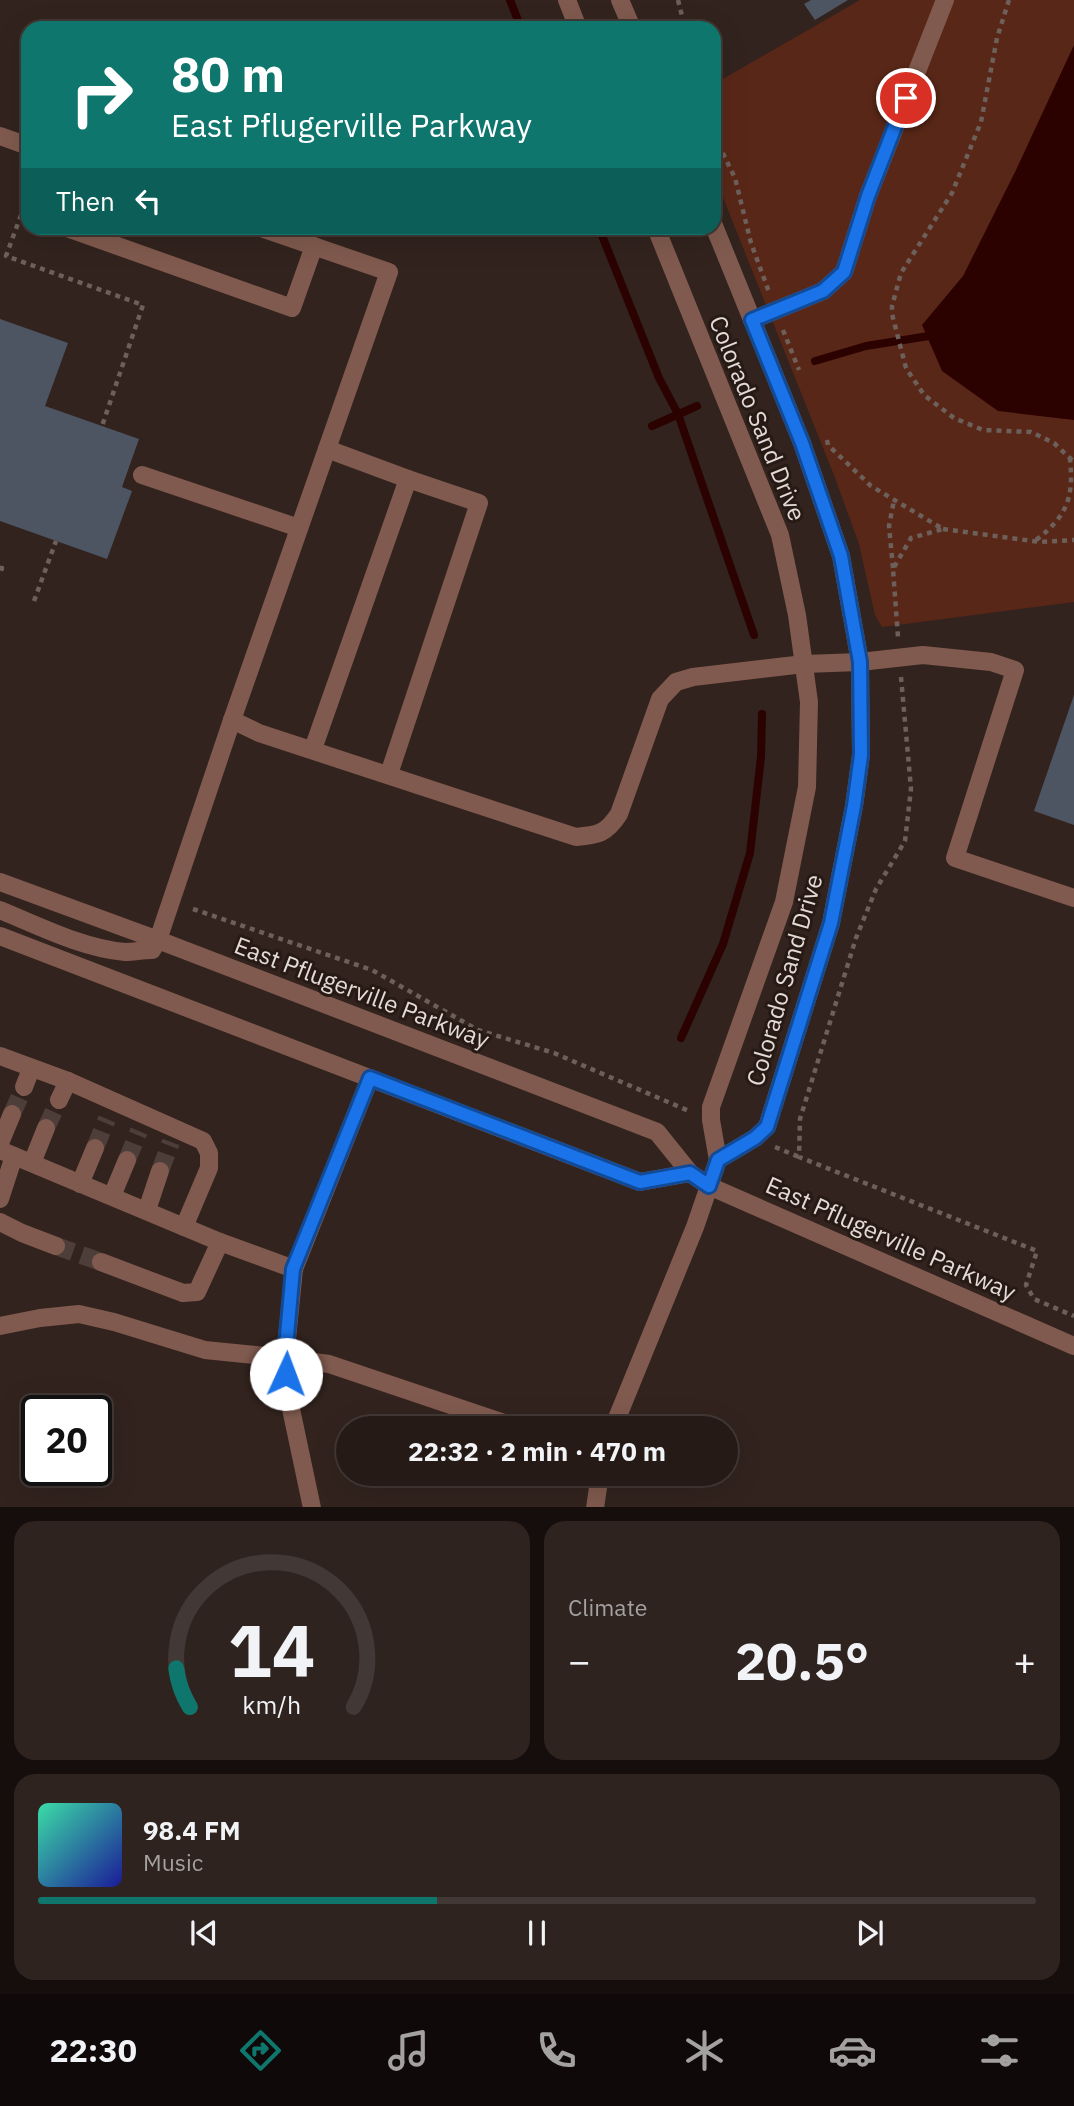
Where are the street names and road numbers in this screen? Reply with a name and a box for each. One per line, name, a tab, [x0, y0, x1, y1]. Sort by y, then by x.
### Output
street label: Colorado Sand Drive	[702, 311, 814, 525]
street label: Colorado Sand Drive	[738, 871, 830, 1089]
street label: East Pflugerville Parkway	[230, 929, 494, 1055]
street label: East Pflugerville Parkway	[761, 1168, 1021, 1308]

